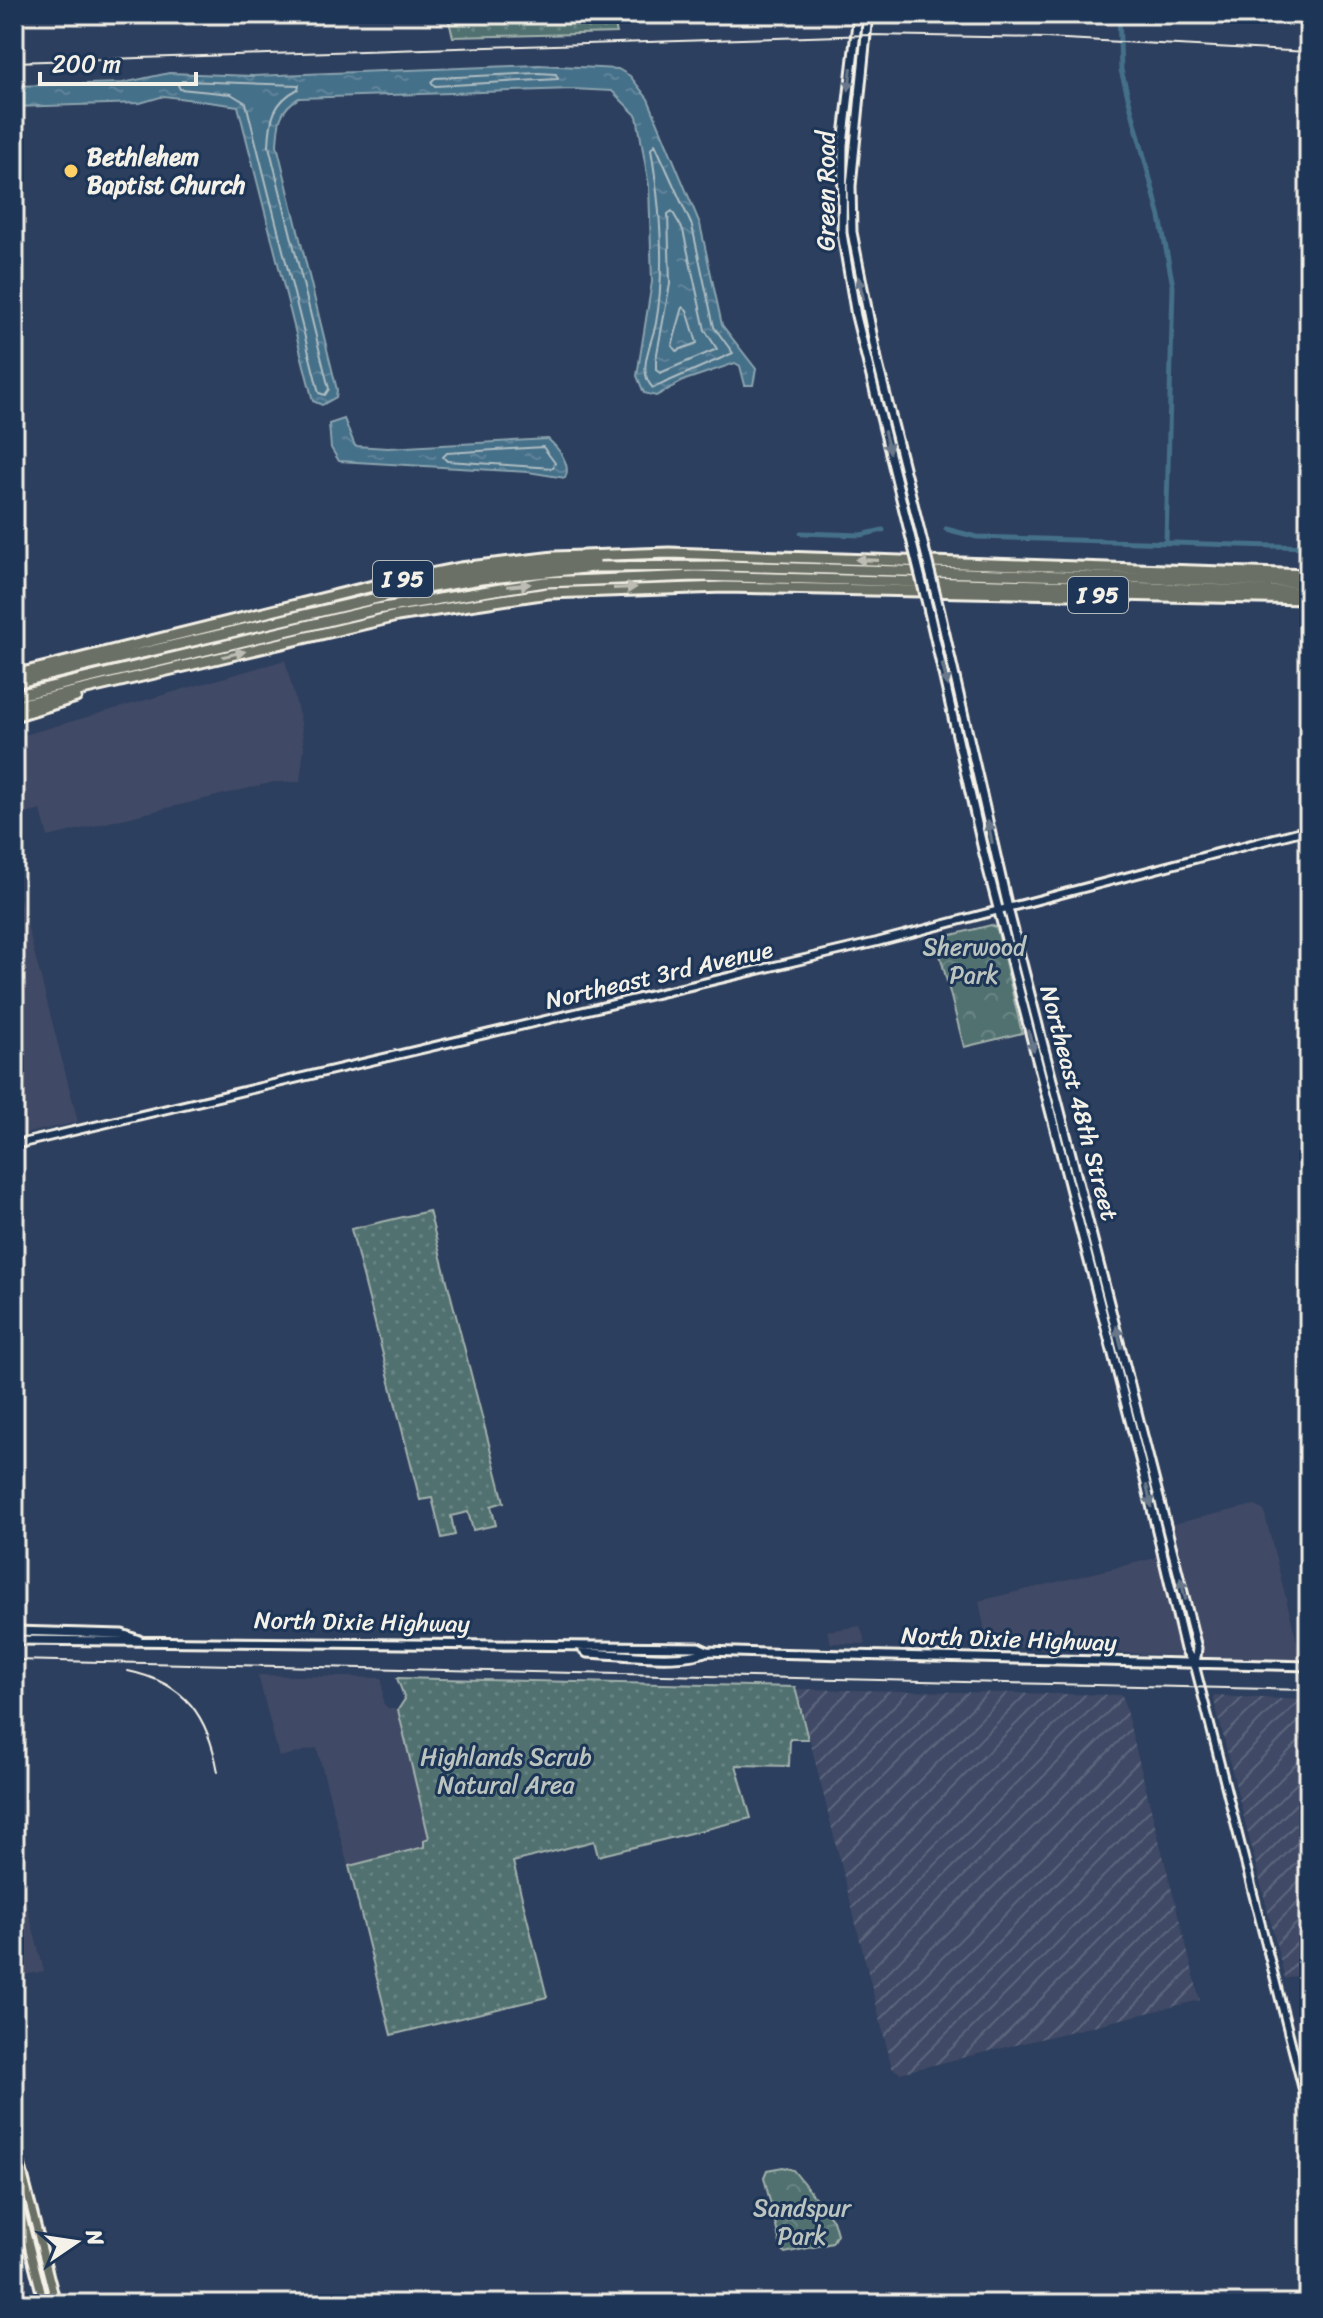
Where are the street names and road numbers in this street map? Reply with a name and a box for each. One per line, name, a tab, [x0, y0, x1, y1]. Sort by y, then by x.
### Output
street label: Green Road	[805, 130, 847, 251]
road number: I 95	[373, 561, 433, 597]
road number: I 95	[1068, 577, 1128, 613]
street label: Northeast 3rd Avenue	[541, 928, 777, 1022]
street label: Northeast 48th Street	[1027, 980, 1131, 1226]
street label: North Dixie Highway	[254, 1599, 471, 1645]
street label: North Dixie Highway	[900, 1614, 1118, 1664]

